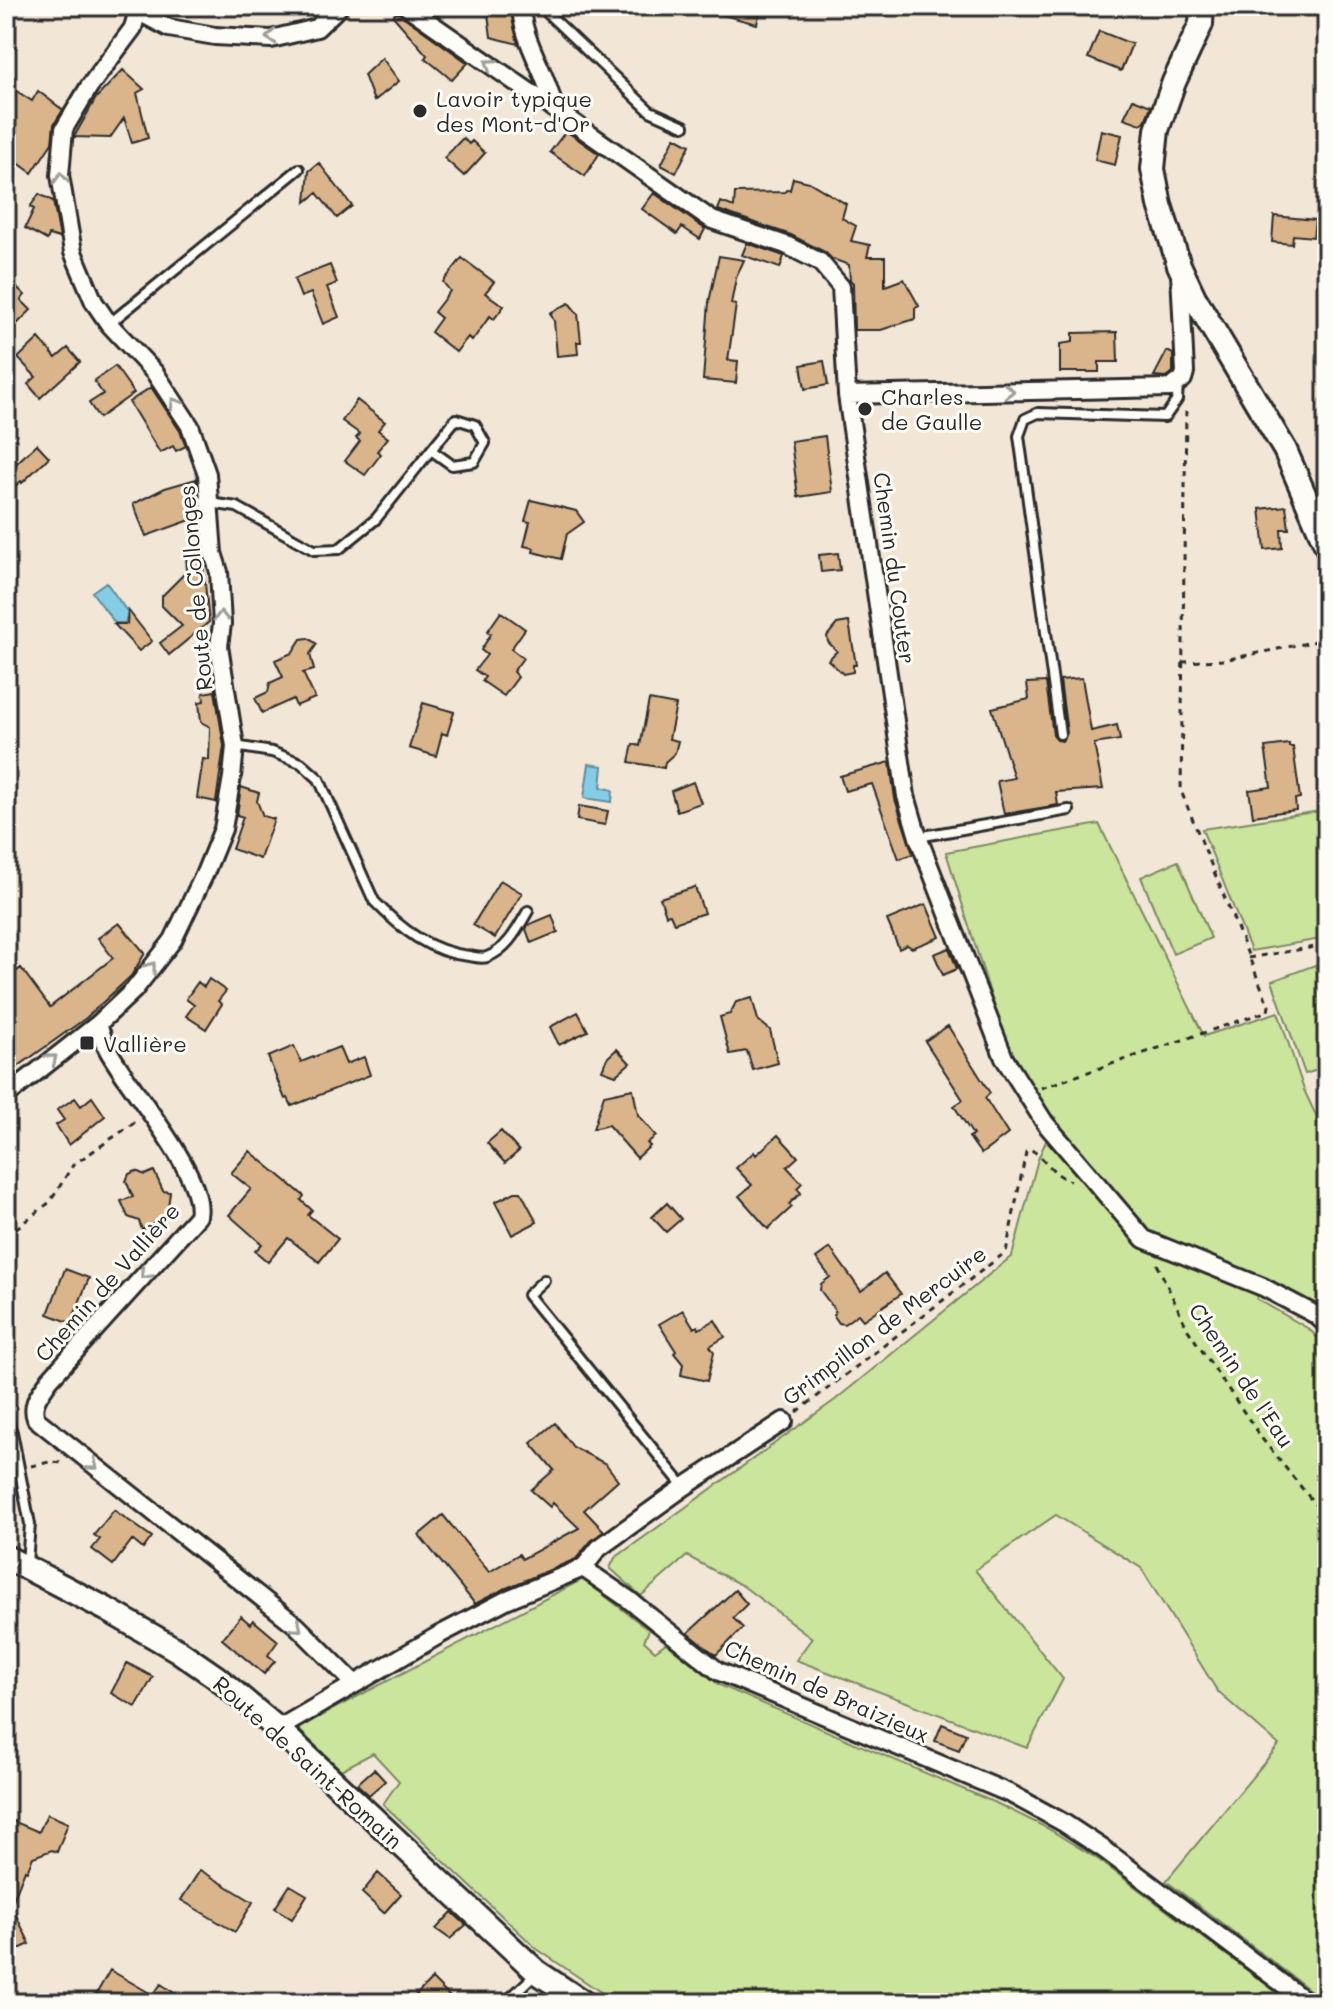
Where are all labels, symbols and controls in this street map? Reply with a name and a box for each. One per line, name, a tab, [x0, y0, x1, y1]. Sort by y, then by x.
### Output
one-way arrow	[265, 28, 278, 45]
one-way arrow	[484, 59, 498, 74]
place label: Lavoir typique des Mont-d'Or	[436, 84, 592, 138]
marker: Lavoir typique des Mont-d'Or	[411, 102, 429, 120]
one-way arrow	[53, 171, 70, 184]
place label: Charles de Gaulle	[881, 382, 982, 436]
one-way arrow	[1003, 383, 1016, 400]
one-way arrow	[170, 398, 185, 412]
marker: Charles de Gaulle	[856, 400, 874, 418]
street label: Chemin du Couter	[867, 470, 923, 666]
street label: Route de Collonges	[172, 484, 218, 692]
one-way arrow	[212, 609, 230, 622]
one-way arrow	[141, 961, 155, 976]
place label: Vallière	[103, 1029, 187, 1058]
marker: Vallière	[78, 1034, 96, 1052]
one-way arrow	[43, 1055, 58, 1069]
street label: Chemin de Vallière	[28, 1197, 186, 1367]
street label: Grimpillon de Mercuire	[776, 1239, 992, 1411]
one-way arrow	[140, 1265, 155, 1279]
street label: Chemin de l'Eau	[1183, 1297, 1301, 1453]
one-way arrow	[84, 1455, 98, 1470]
one-way arrow	[287, 1617, 302, 1631]
street label: Chemin de Braizieux	[720, 1633, 934, 1749]
street label: Route de Saint-Romain	[207, 1669, 409, 1855]

